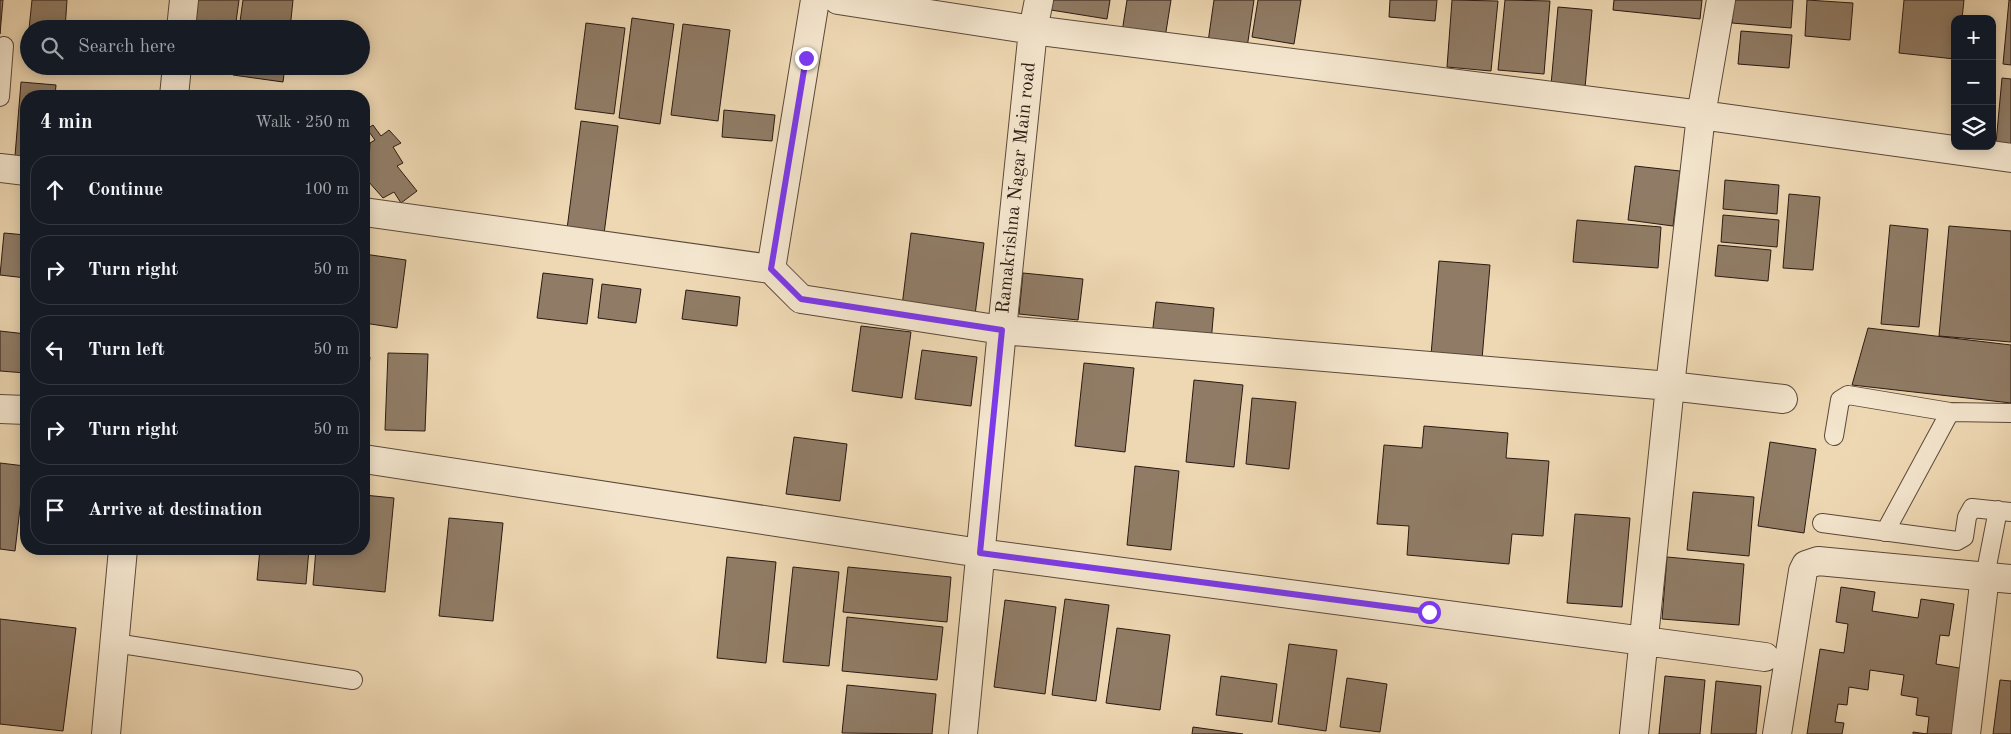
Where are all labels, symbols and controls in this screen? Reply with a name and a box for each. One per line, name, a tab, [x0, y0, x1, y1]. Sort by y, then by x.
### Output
map controls	[1951, 15, 1996, 150]
button: +	[1951, 15, 1996, 60]
search box	[20, 20, 370, 75]
icon: search	[38, 34, 66, 62]
text: Search here	[78, 38, 175, 57]
route end	[795, 47, 818, 70]
button: −	[1951, 60, 1996, 105]
street label: Ramakrishna Nagar Main road	[994, 61, 1040, 315]
button: layers	[1951, 105, 1996, 150]
text: 4 min	[40, 112, 93, 133]
text: Walk · 250 m	[255, 115, 350, 131]
icon: ahead	[41, 176, 69, 204]
text: Continue	[88, 181, 163, 200]
text: 100 m	[304, 182, 349, 198]
icon: right	[41, 256, 69, 284]
text: Turn right	[88, 261, 178, 280]
text: 50 m	[313, 262, 349, 278]
icon: left	[41, 336, 69, 364]
text: Turn left	[88, 341, 165, 360]
text: 50 m	[313, 342, 349, 358]
icon: right	[41, 416, 69, 444]
text: Turn right	[88, 421, 178, 440]
text: 50 m	[313, 422, 349, 438]
icon: arrive	[41, 496, 69, 524]
text: Arrive at destination	[88, 501, 262, 520]
route start	[1418, 601, 1441, 624]

